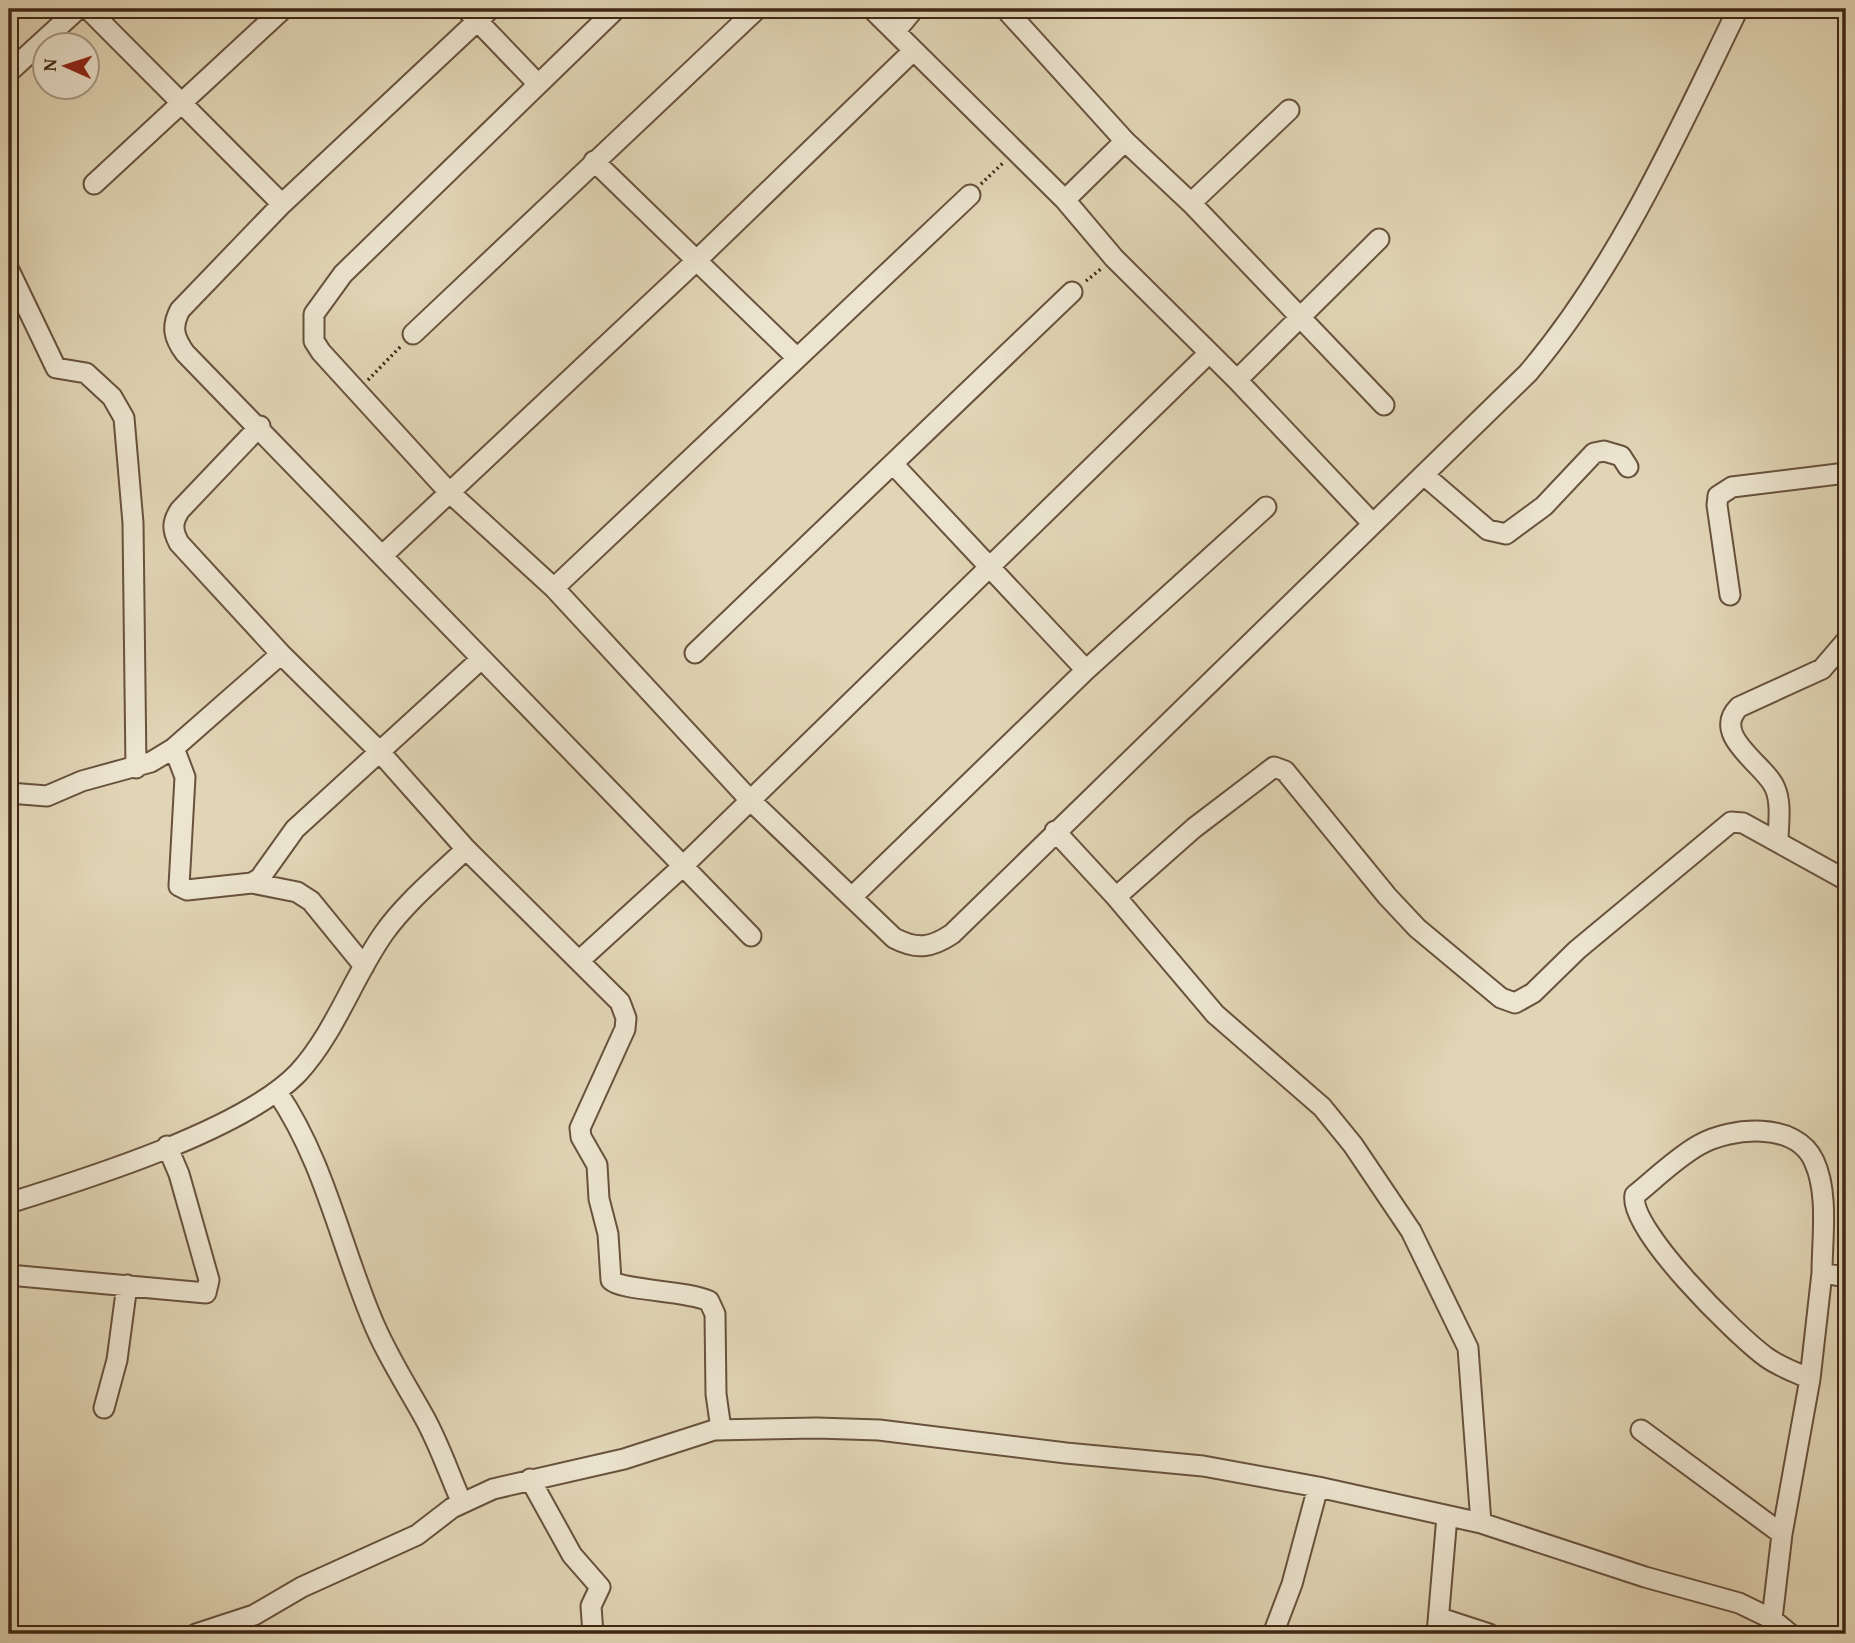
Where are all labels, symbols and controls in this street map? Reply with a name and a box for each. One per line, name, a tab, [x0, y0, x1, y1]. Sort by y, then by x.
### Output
north arrow	[32, 32, 102, 102]
text: N	[35, 58, 63, 72]

